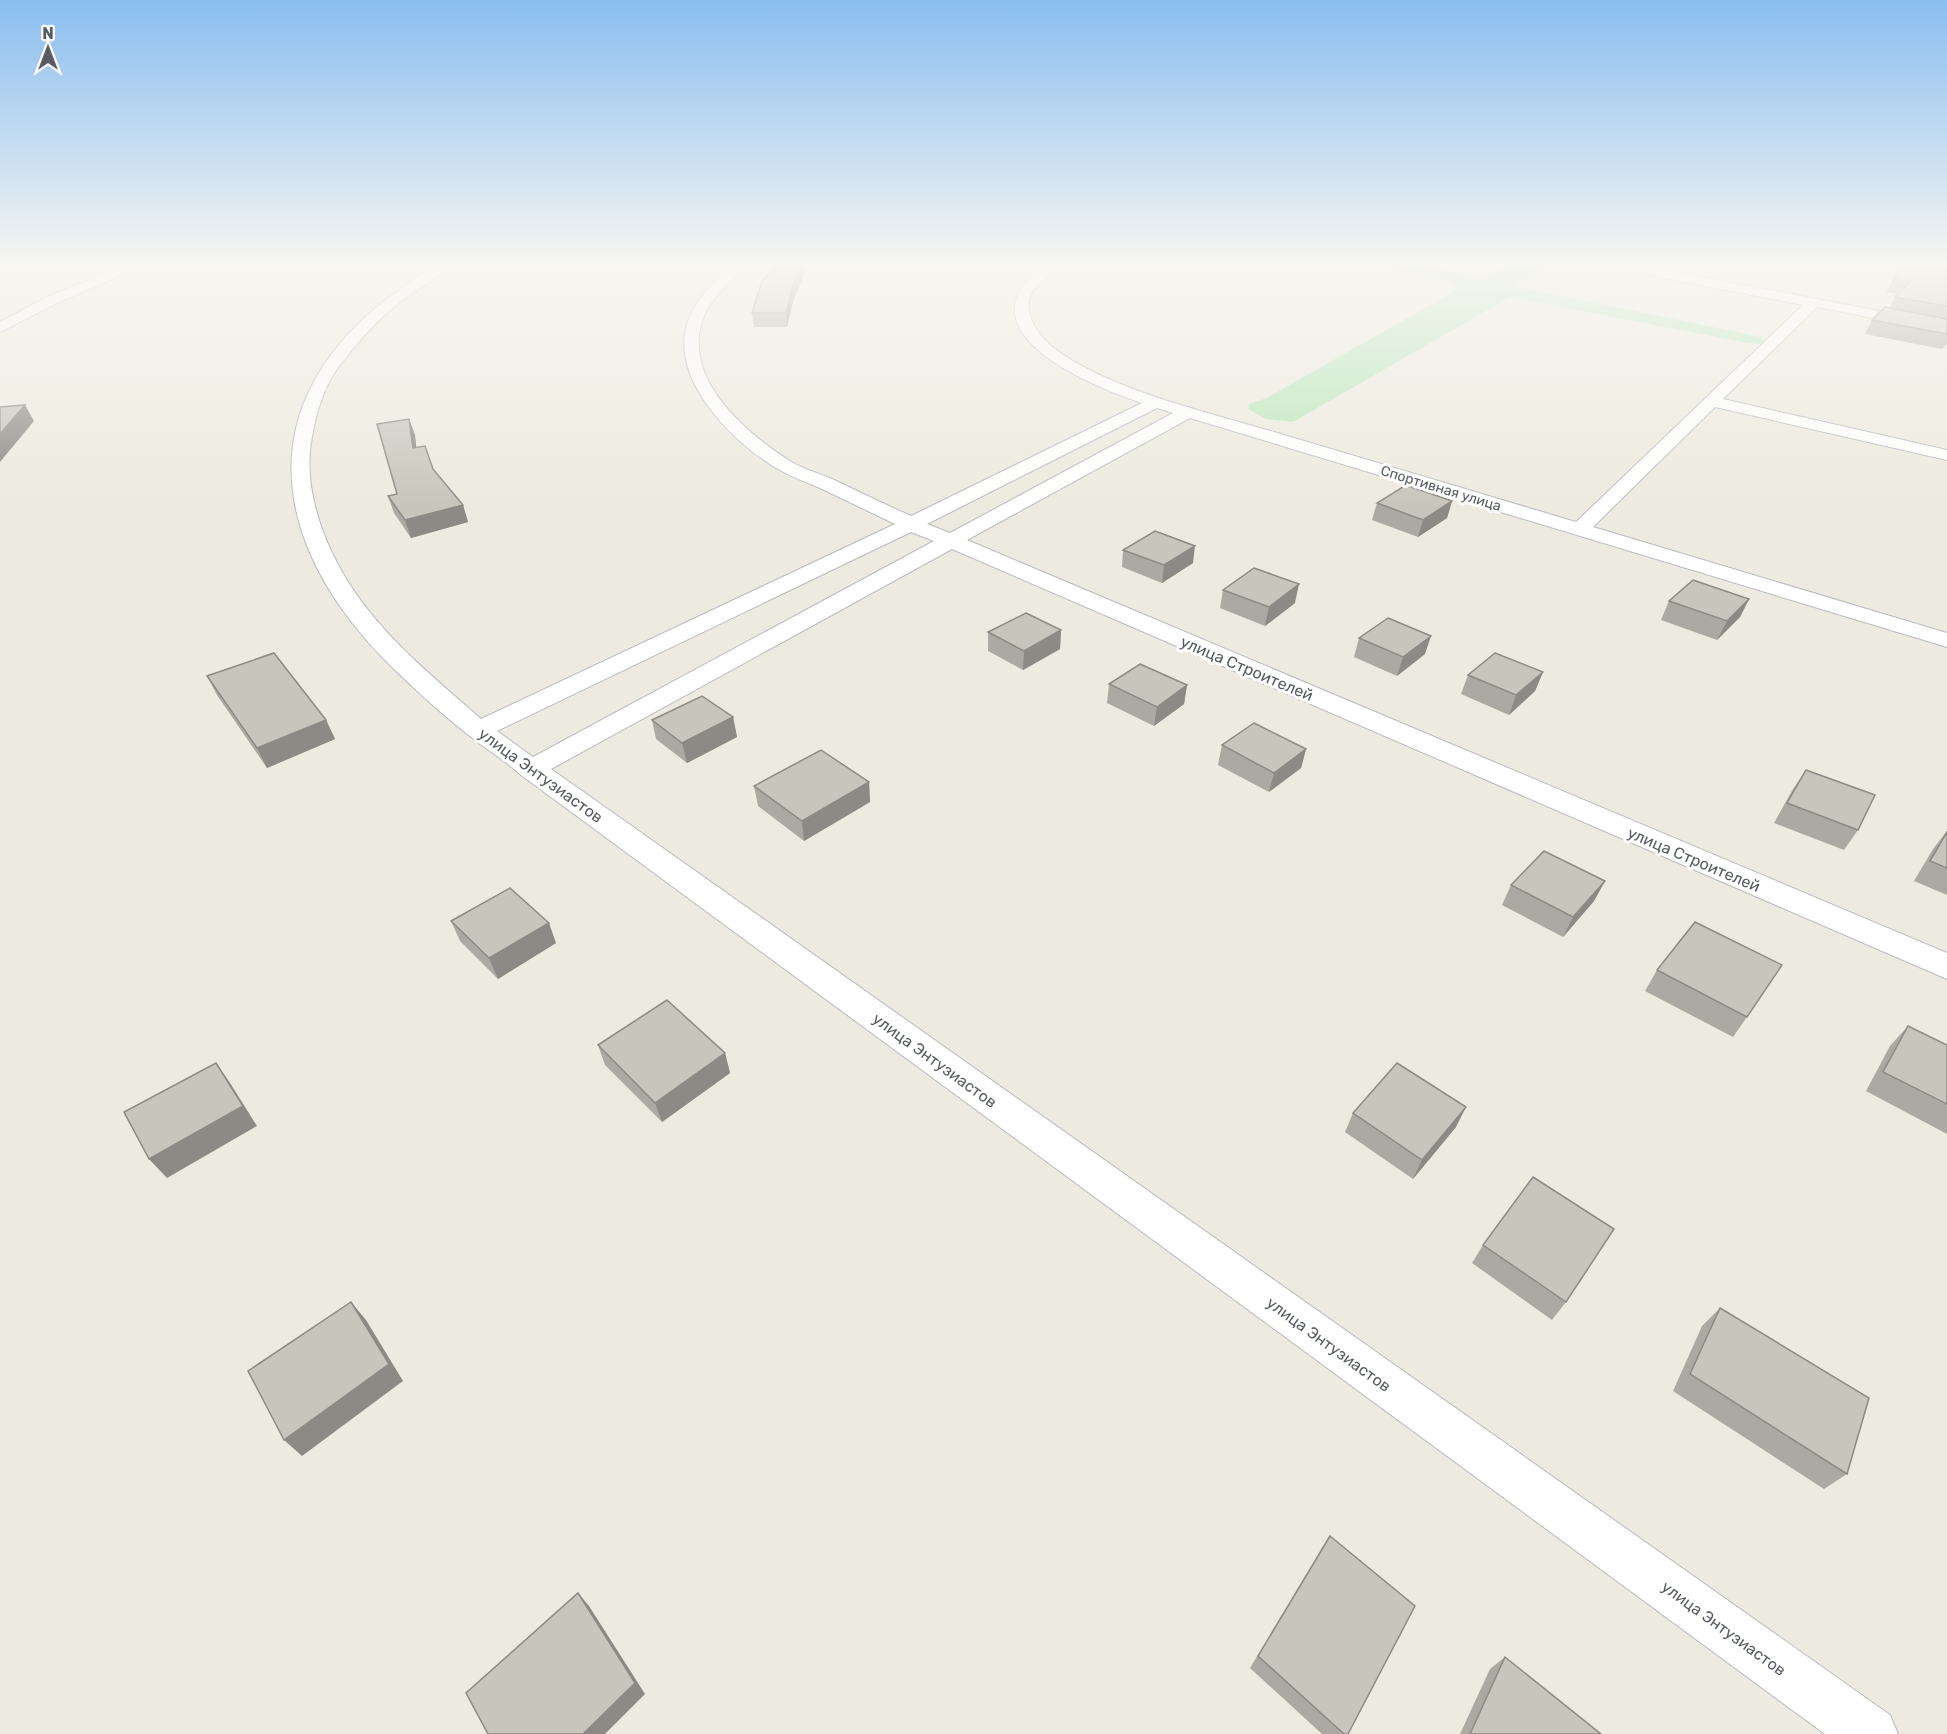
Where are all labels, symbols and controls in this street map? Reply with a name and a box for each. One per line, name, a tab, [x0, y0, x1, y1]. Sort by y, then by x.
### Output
north arrow	[18, 18, 78, 78]
text: N	[42, 24, 54, 43]
street label: Спортивная улица	[1379, 462, 1503, 515]
street label: улица Строителей	[1178, 632, 1316, 705]
street label: улица Энтузиастов	[475, 724, 607, 827]
street label: улица Строителей	[1625, 823, 1763, 896]
street label: улица Энтузиастов	[869, 1009, 1001, 1112]
street label: улица Энтузиастов	[1263, 1293, 1395, 1396]
street label: улица Энтузиастов	[1658, 1577, 1790, 1680]

